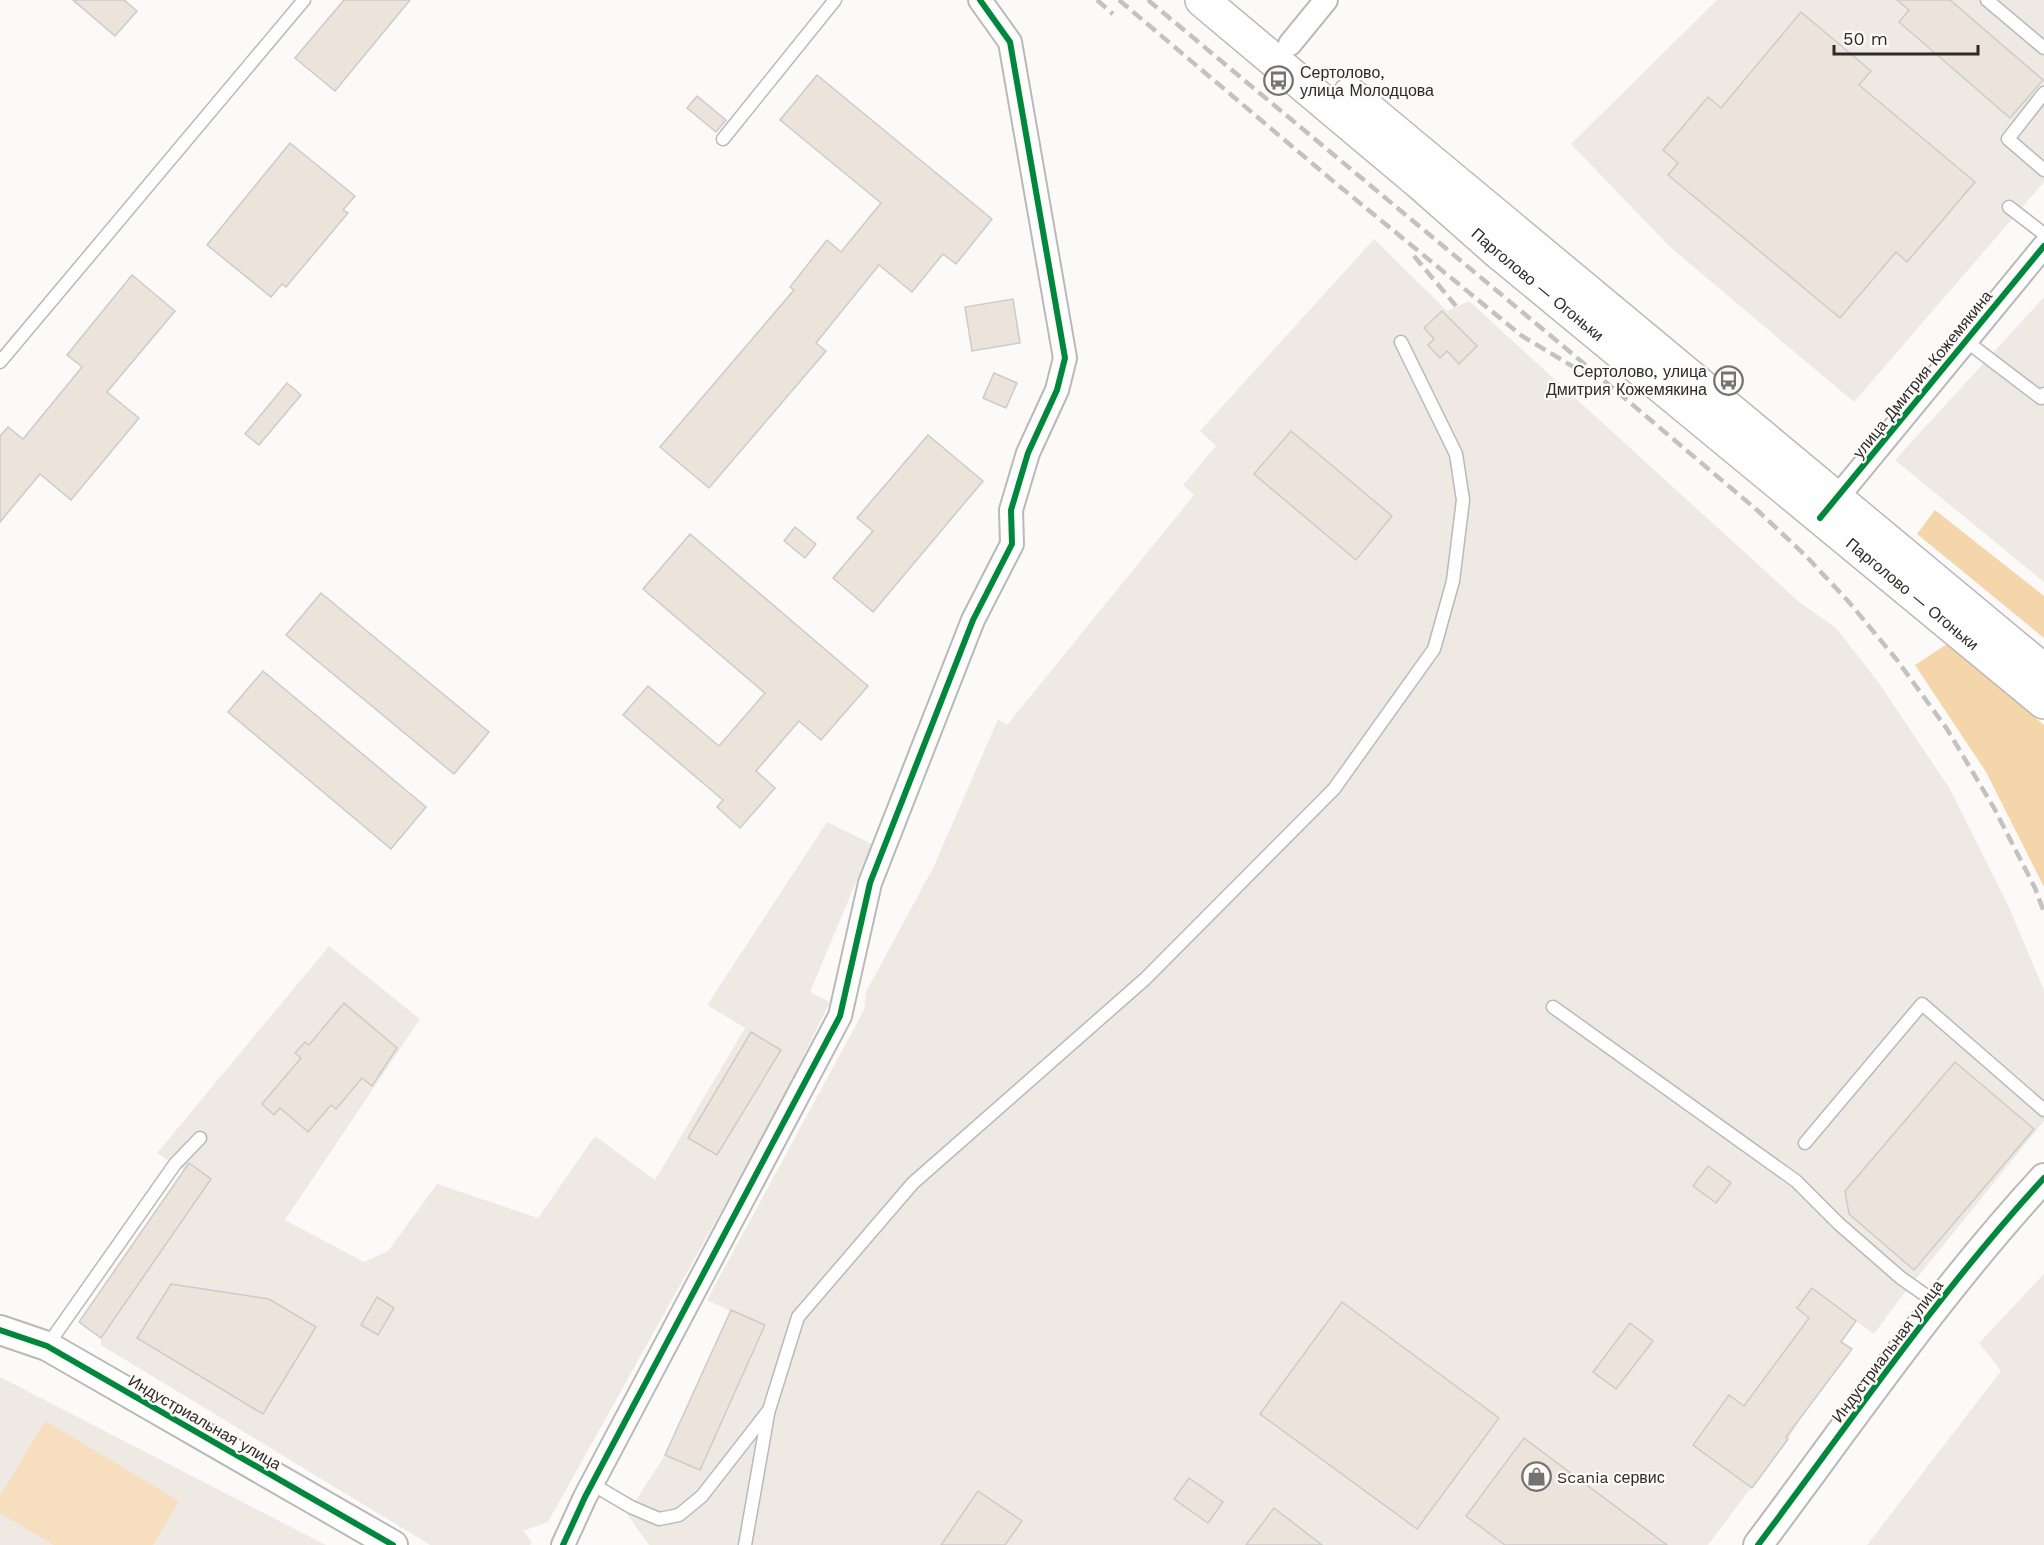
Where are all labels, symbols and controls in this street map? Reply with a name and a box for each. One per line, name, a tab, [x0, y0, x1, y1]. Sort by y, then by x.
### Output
scale bar	[1834, 18, 1978, 56]
text: 50 m	[1843, 28, 1888, 49]
place label: Сертолово, улица Молодцова	[1300, 63, 1434, 100]
bus stop icon: Сертолово, улица Молодцова	[1263, 65, 1295, 97]
street label: Парголово — Огоньки	[1468, 224, 1608, 345]
street label: улица Дмитрия Кожемякина	[1849, 286, 1996, 462]
place label: Сертолово, улица Дмитрия Кожемякина	[1546, 362, 1707, 399]
bus stop icon: Сертолово, улица Дмитрия Кожемякина	[1712, 364, 1744, 396]
street label: Парголово — Огоньки	[1842, 534, 1982, 654]
street label: Индустриальная улица	[1828, 1276, 1947, 1426]
street label: Индустриальная улица	[125, 1371, 285, 1474]
shop icon: Scania сервис	[1520, 1461, 1552, 1493]
place label: Scania сервис	[1557, 1468, 1665, 1487]

